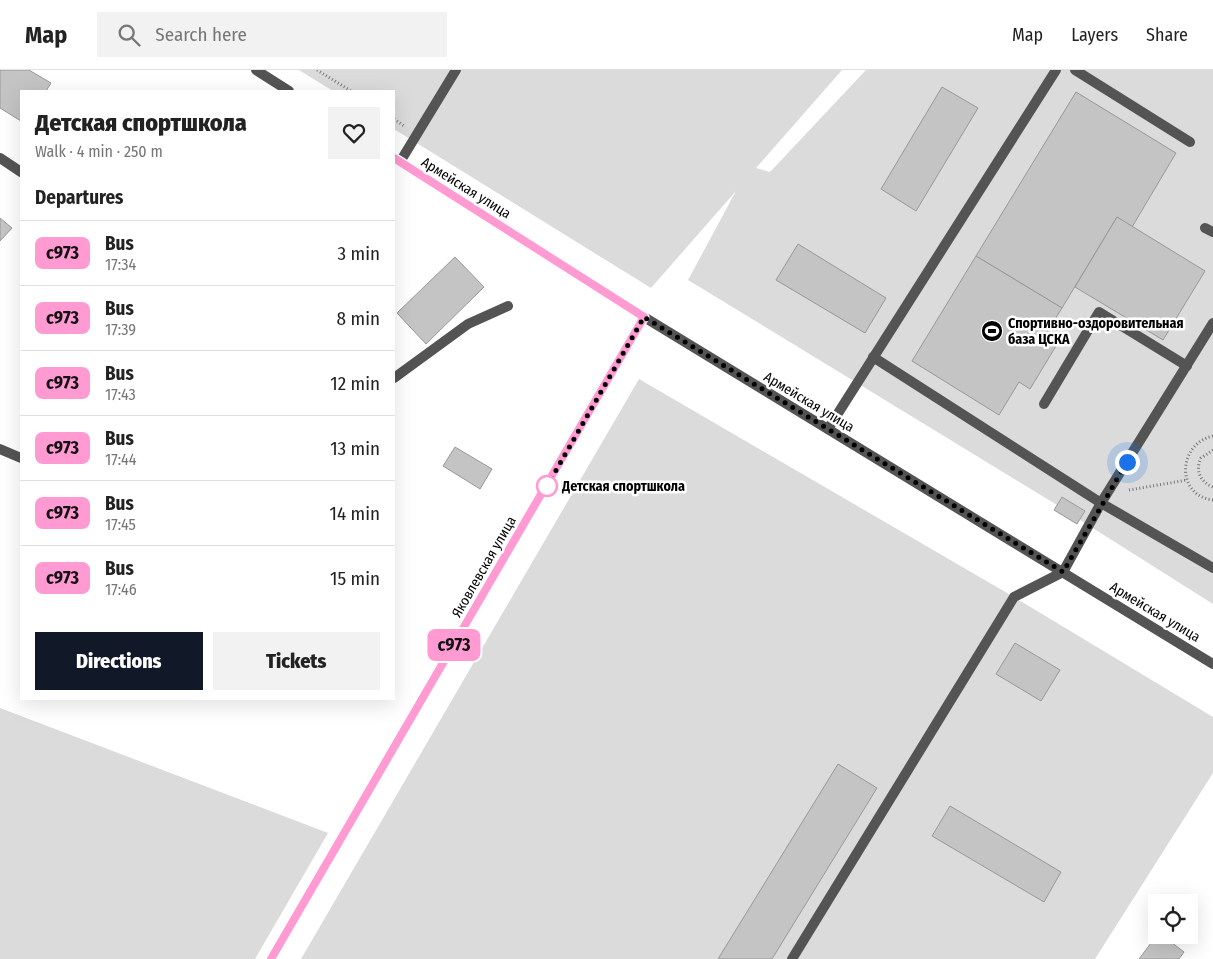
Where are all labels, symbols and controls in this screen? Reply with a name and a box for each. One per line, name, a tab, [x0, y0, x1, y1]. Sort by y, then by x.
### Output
search box	[97, 12, 447, 57]
text: Map	[25, 21, 67, 49]
icon: search	[115, 21, 143, 49]
text: Search here	[155, 23, 247, 46]
text: Map	[1012, 24, 1043, 46]
text: Layers	[1071, 24, 1118, 46]
text: Share	[1146, 24, 1188, 46]
button: heart	[328, 107, 380, 159]
text: Детская спортшкола	[35, 109, 247, 137]
text: Walk · 4 min · 250 m	[35, 142, 163, 161]
street label: Армейская улица	[418, 154, 514, 222]
text: Departures	[35, 186, 123, 209]
text: Bus	[105, 232, 134, 255]
text: с973	[46, 242, 79, 264]
text: 3 min	[338, 242, 380, 265]
text: 17:34	[105, 255, 136, 274]
text: Bus	[105, 297, 134, 320]
text: с973	[46, 307, 79, 329]
text: 8 min	[337, 307, 380, 330]
place label: Спортивно-оздоровительная база ЦСКА	[1008, 315, 1184, 348]
sports icon: Спортивно-оздоровительная база ЦСКА	[980, 319, 1004, 343]
text: 17:39	[105, 320, 136, 339]
text: Bus	[105, 362, 134, 385]
street label: Армейская улица	[761, 368, 857, 436]
text: с973	[46, 372, 79, 394]
text: 12 min	[330, 372, 380, 395]
text: 17:43	[105, 385, 136, 404]
text: Bus	[105, 427, 134, 450]
text: с973	[46, 437, 79, 459]
text: 13 min	[330, 437, 380, 460]
text: 17:44	[105, 450, 137, 469]
your location	[1115, 450, 1140, 475]
marker: Детская спортшкола	[536, 475, 558, 497]
place label: Детская спортшкола	[561, 478, 685, 495]
text: Bus	[105, 492, 134, 515]
text: с973	[46, 502, 79, 524]
text: 14 min	[330, 502, 380, 525]
street label: Яковлевская улица	[448, 513, 520, 621]
text: 17:45	[105, 515, 136, 534]
text: Bus	[105, 557, 134, 580]
text: с973	[46, 567, 79, 589]
text: 15 min	[330, 567, 380, 590]
street label: Армейская улица	[1107, 578, 1203, 646]
text: 17:46	[105, 580, 137, 599]
line badge: с973	[419, 629, 489, 661]
button: Directions	[35, 632, 203, 690]
button: Tickets	[213, 632, 380, 690]
text: с973	[437, 634, 471, 656]
map controls	[1148, 894, 1198, 944]
button: locate	[1148, 894, 1198, 944]

